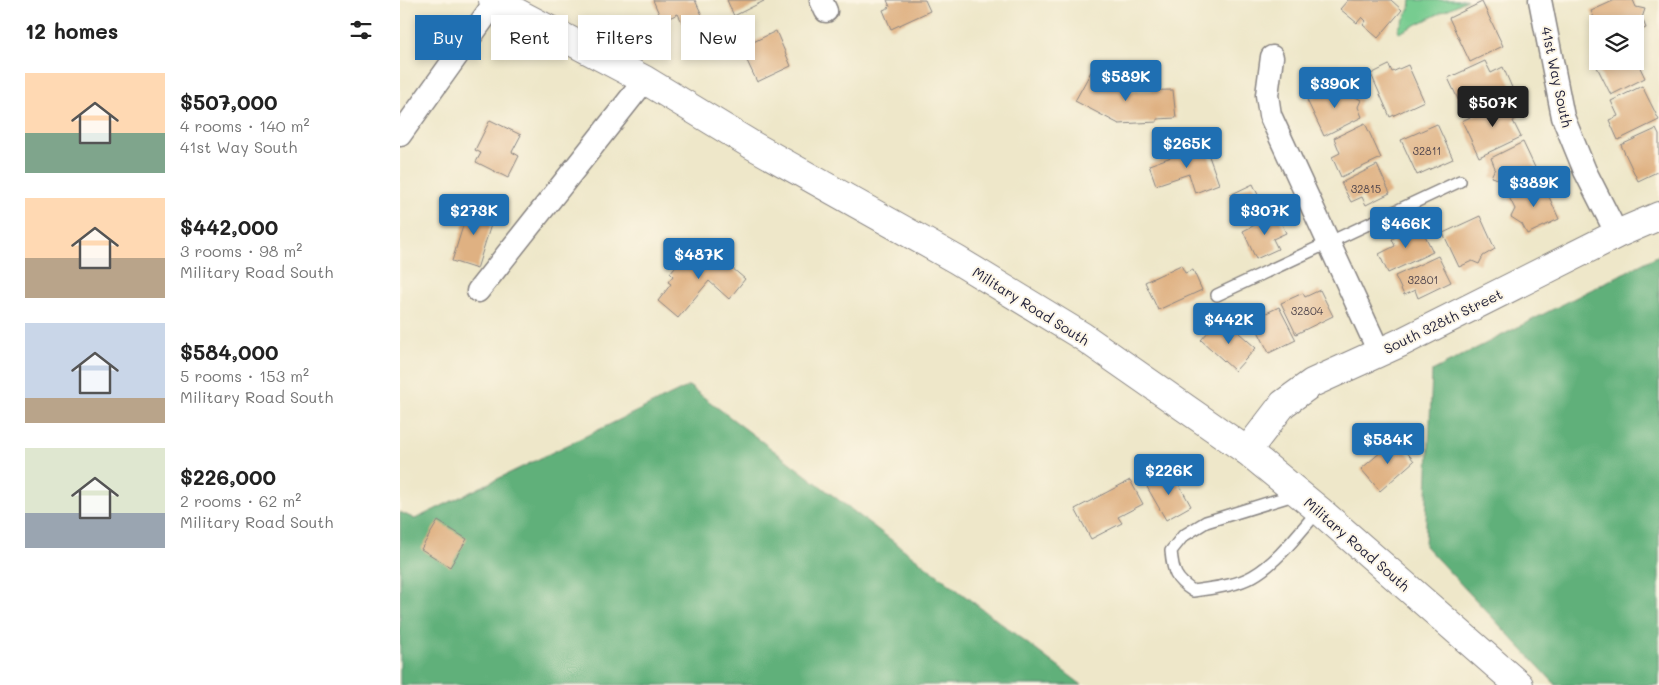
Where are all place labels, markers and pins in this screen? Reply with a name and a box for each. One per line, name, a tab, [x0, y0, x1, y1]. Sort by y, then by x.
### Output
pin: $589K	[1091, 59, 1161, 102]
pin: $390K	[1300, 66, 1370, 109]
pin: $507K	[1458, 86, 1528, 128]
pin: $265K	[1152, 126, 1222, 169]
pin: $389K	[1499, 166, 1569, 208]
pin: $273K	[439, 194, 509, 236]
pin: $307K	[1230, 194, 1300, 236]
pin: $466K	[1371, 206, 1441, 249]
pin: $487K	[664, 238, 734, 280]
pin: $442K	[1194, 302, 1264, 345]
pin: $584K	[1353, 422, 1423, 465]
pin: $226K	[1134, 454, 1204, 496]

